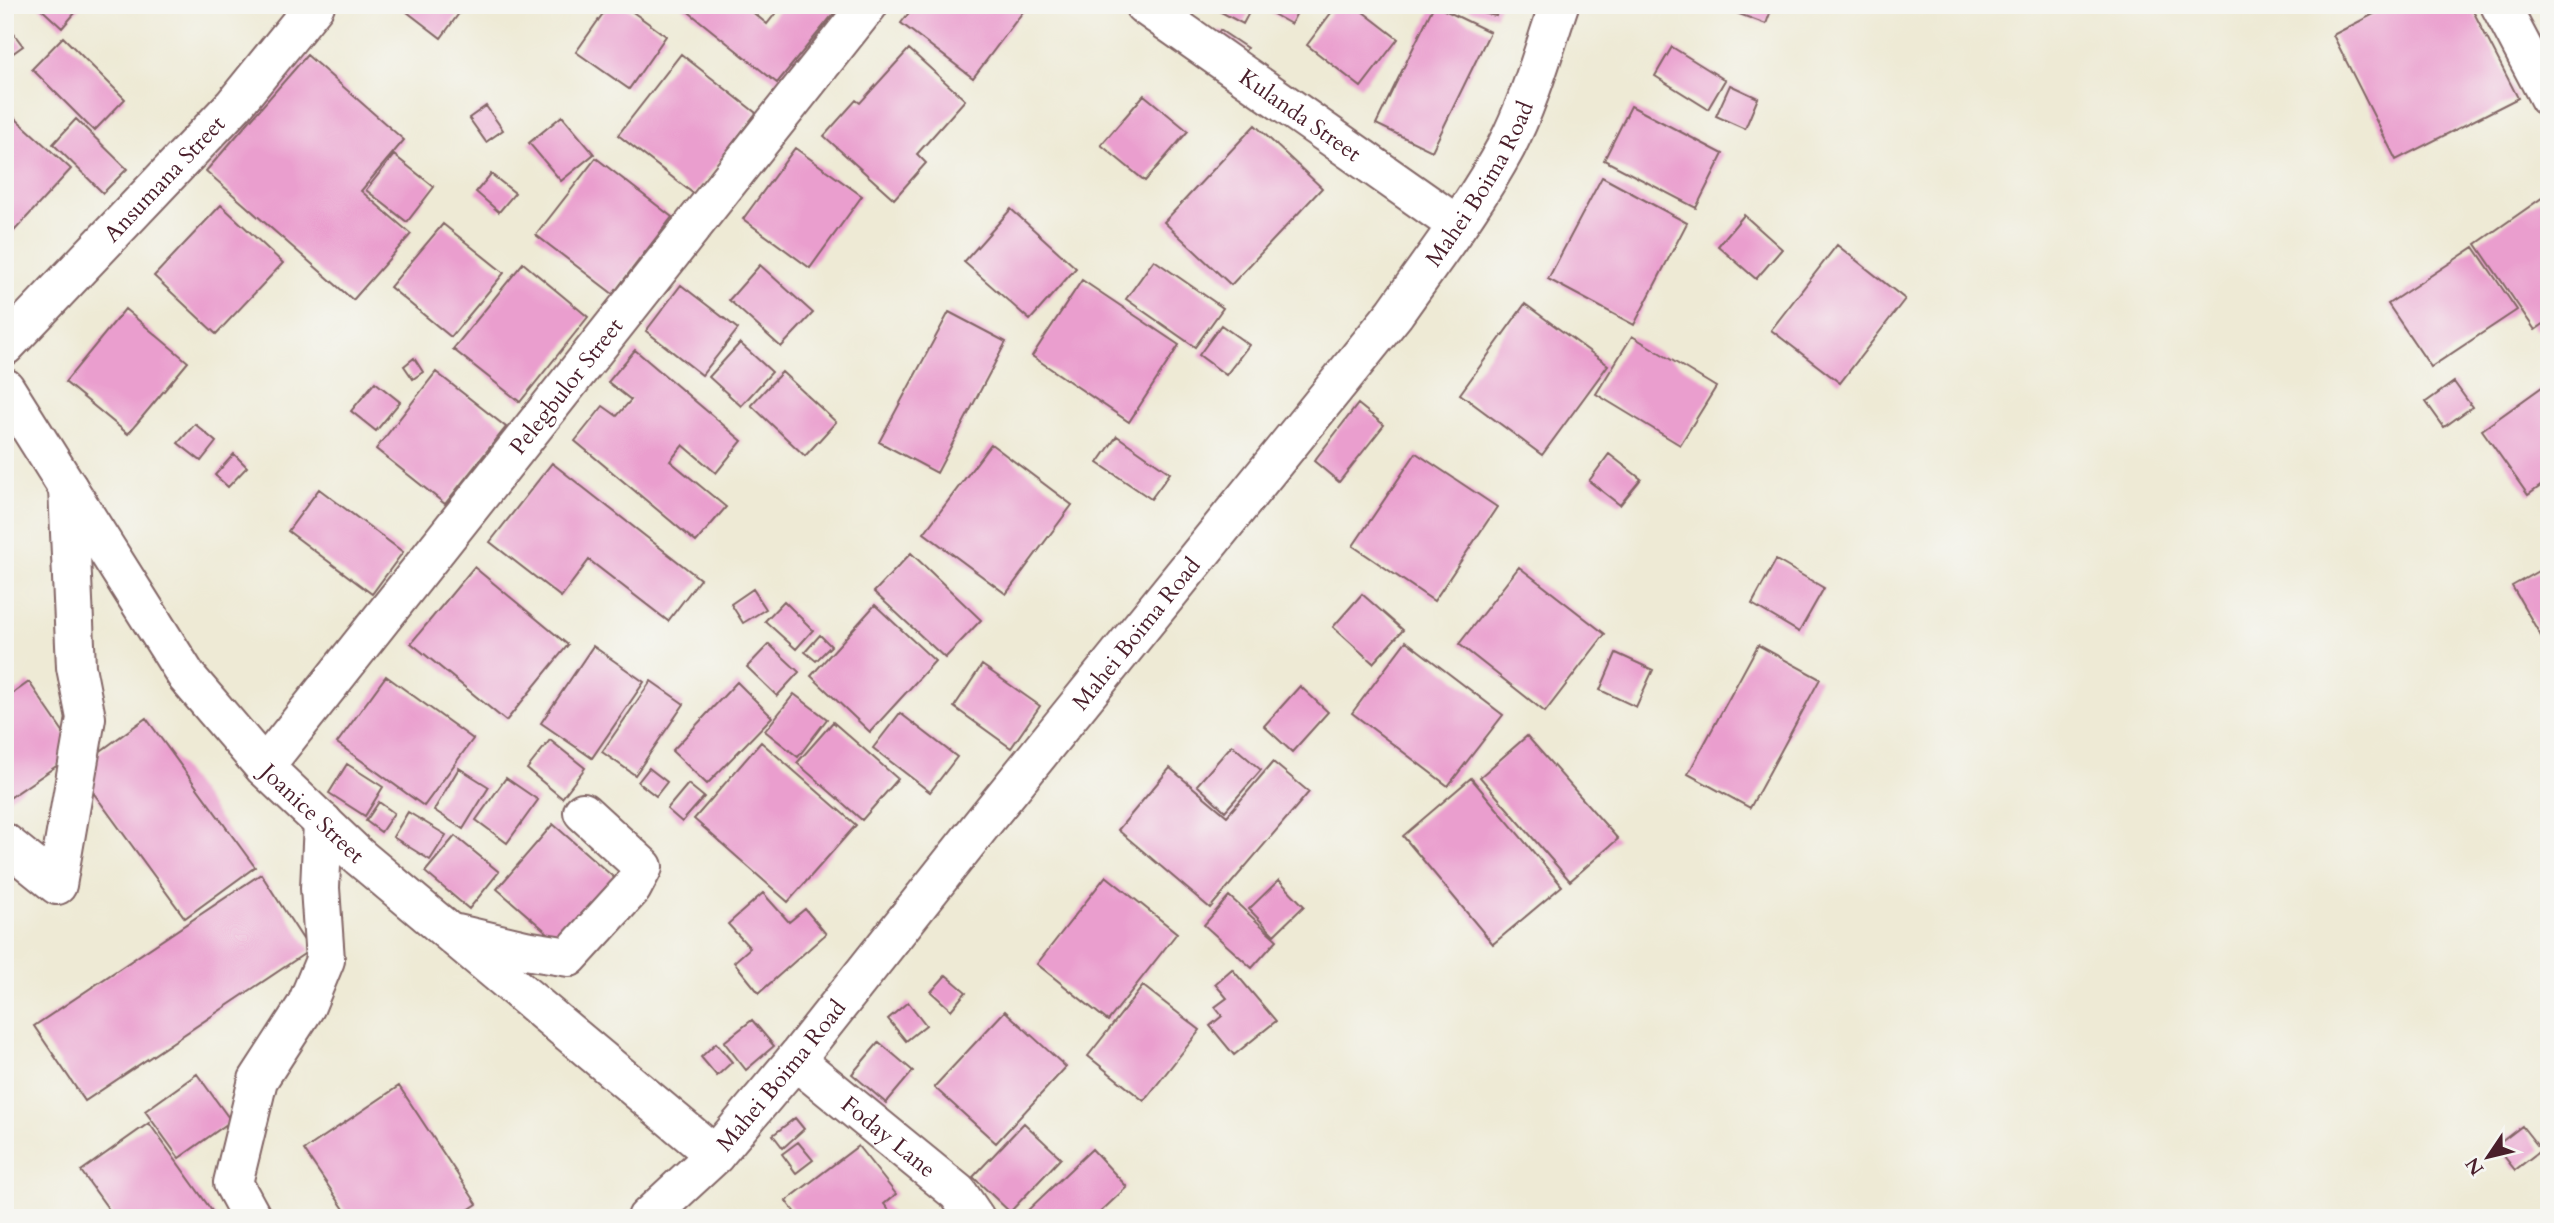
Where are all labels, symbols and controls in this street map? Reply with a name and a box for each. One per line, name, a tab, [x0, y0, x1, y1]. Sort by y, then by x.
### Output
street label: Kulanda Street	[1233, 61, 1367, 168]
street label: Mahei Boima Road	[1418, 96, 1541, 273]
street label: Ansumana Street	[96, 108, 232, 249]
street label: Pelegbulor Street	[502, 311, 630, 461]
street label: Mahei Boima Road	[1065, 550, 1208, 716]
street label: Joanice Street	[252, 754, 371, 870]
street label: Mahei Boima Road	[709, 992, 853, 1158]
street label: Foday Lane	[835, 1089, 943, 1184]
north arrow	[2452, 1122, 2522, 1192]
text: N	[2459, 1152, 2490, 1180]

